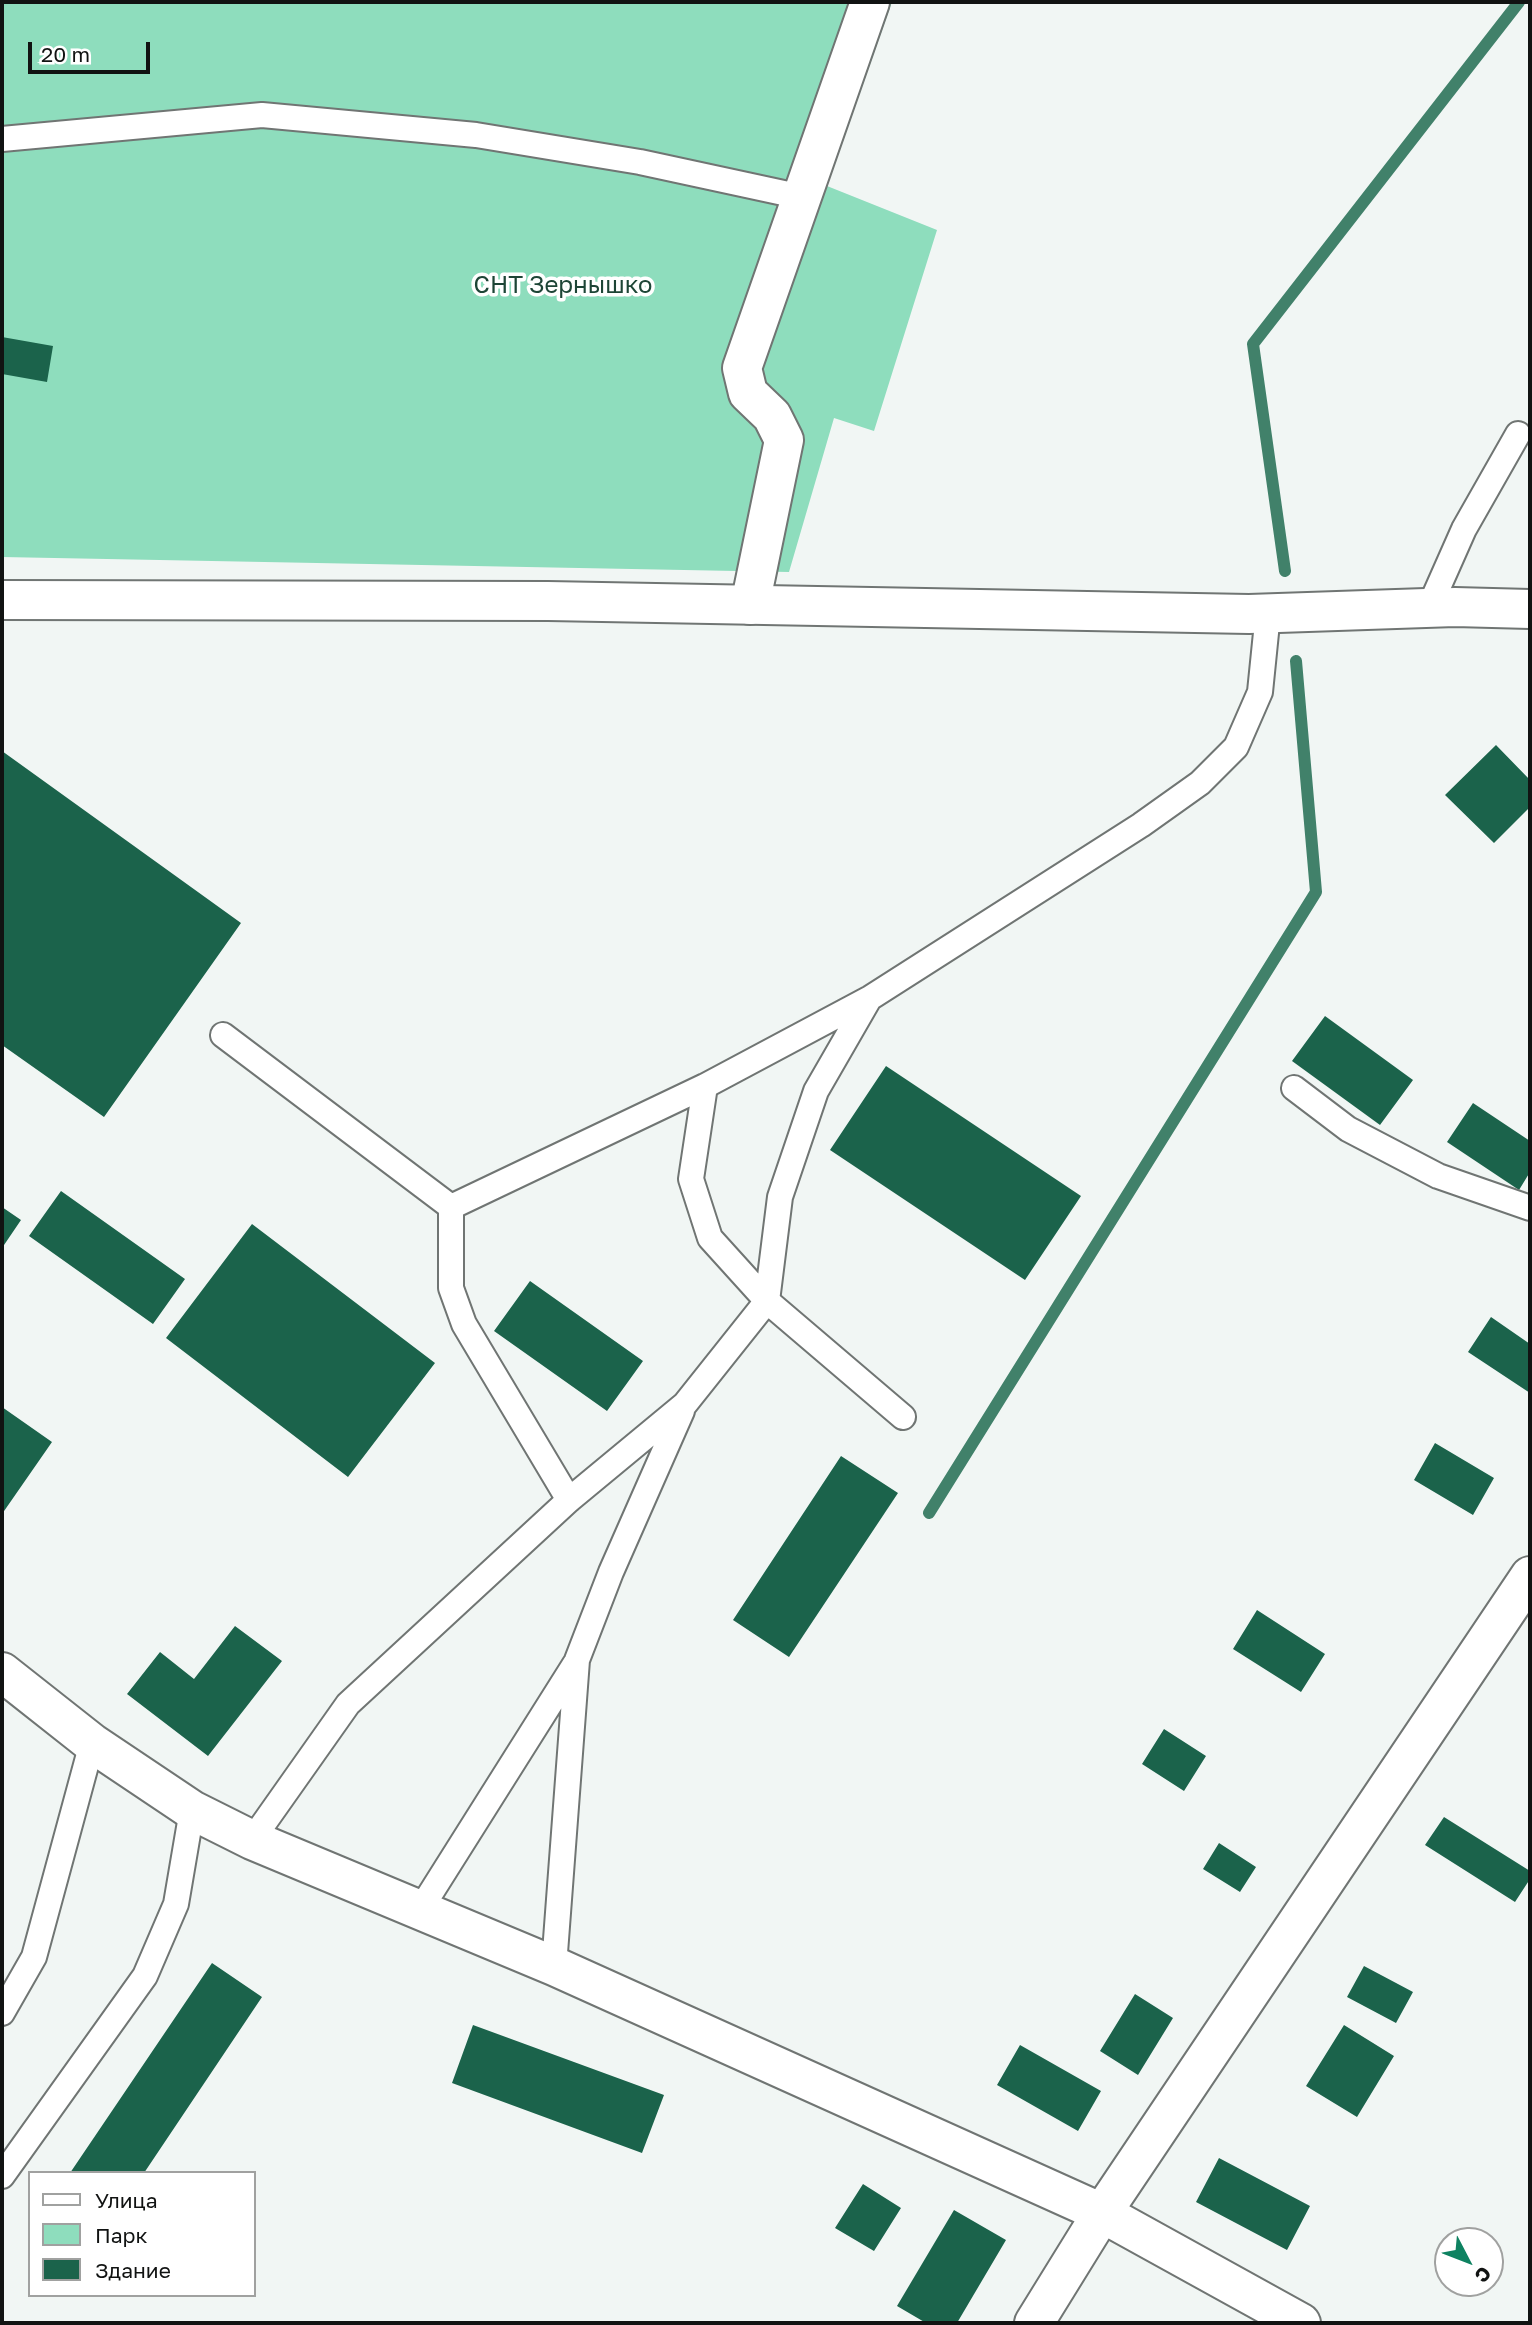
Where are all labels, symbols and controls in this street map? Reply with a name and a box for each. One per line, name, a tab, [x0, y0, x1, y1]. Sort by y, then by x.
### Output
scale bar	[32, 28, 154, 72]
text: 20 m	[41, 41, 90, 67]
park label: СНТ Зернышко	[474, 271, 652, 299]
legend	[28, 2171, 256, 2297]
text: Улица	[95, 2187, 158, 2213]
text: Парк	[95, 2222, 148, 2248]
north arrow	[1434, 2227, 1504, 2297]
text: Здание	[95, 2257, 171, 2283]
text: С	[1470, 2262, 1497, 2288]

